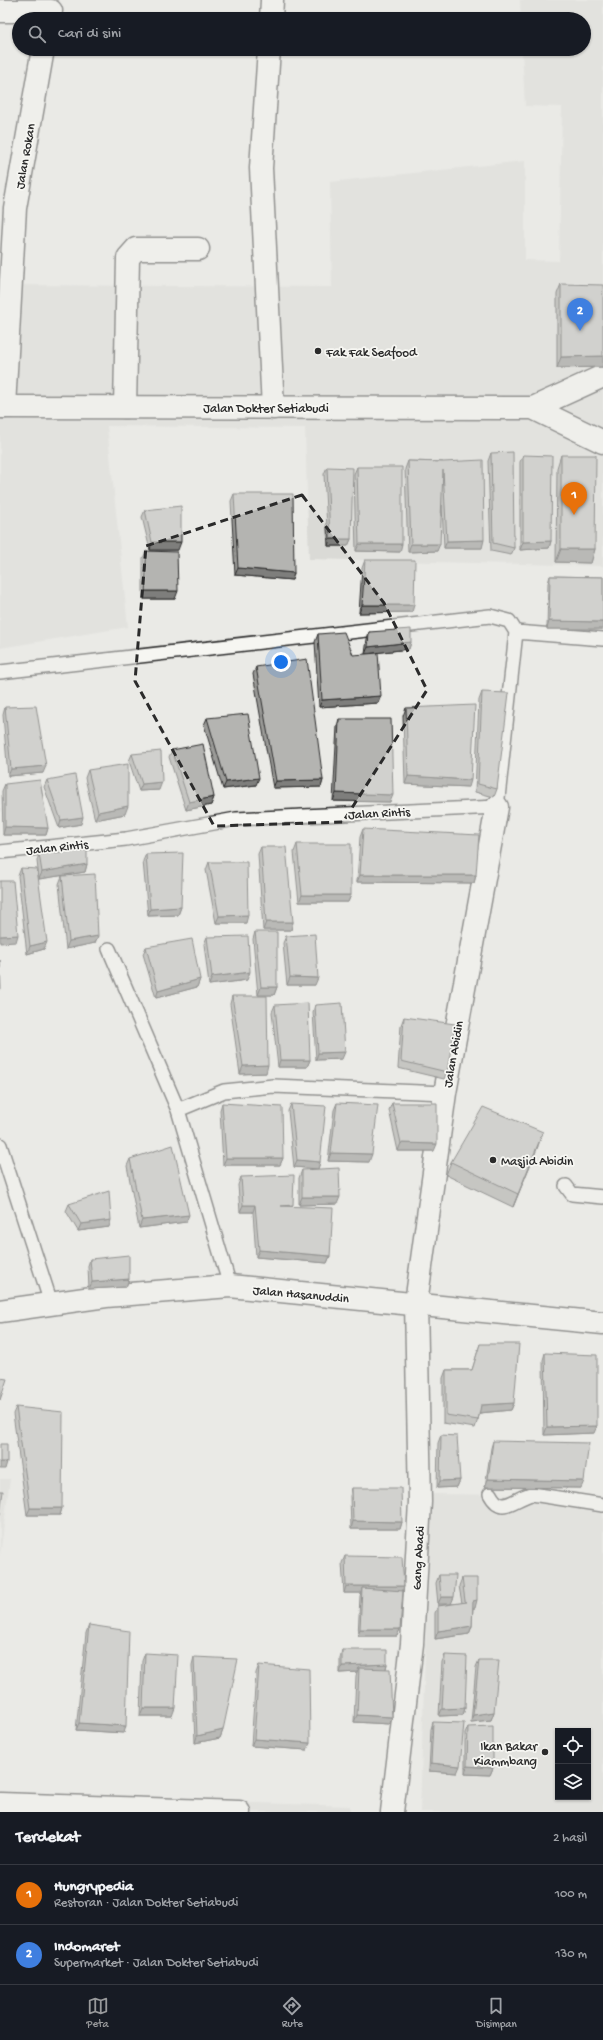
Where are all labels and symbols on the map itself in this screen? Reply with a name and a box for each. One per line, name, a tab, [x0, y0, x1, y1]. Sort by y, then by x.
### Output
street label: Jalan Rokan	[13, 122, 40, 190]
pin: 2	[567, 298, 593, 331]
marker: Fak Fak Seafood	[313, 346, 323, 356]
place label: Fak Fak Seafood	[325, 346, 418, 361]
street label: Jalan Dokter Setiabudi	[203, 402, 329, 417]
pin: 1	[561, 482, 587, 515]
your location	[271, 652, 291, 672]
street label: Jalan Rintis	[348, 805, 412, 824]
street label: Jalan Rintis	[26, 838, 90, 859]
street label: Jalan Abidin	[441, 1019, 468, 1089]
marker: Masjid Abidin	[488, 1155, 498, 1165]
place label: Masjid Abidin	[501, 1155, 574, 1170]
street label: Jalan Hasanuddin	[252, 1284, 350, 1307]
street label: Gang Abadi	[410, 1525, 429, 1591]
place label: Ikan Bakar Kiammbang	[474, 1740, 538, 1770]
marker: Ikan Bakar Kiammbang	[540, 1747, 550, 1757]

